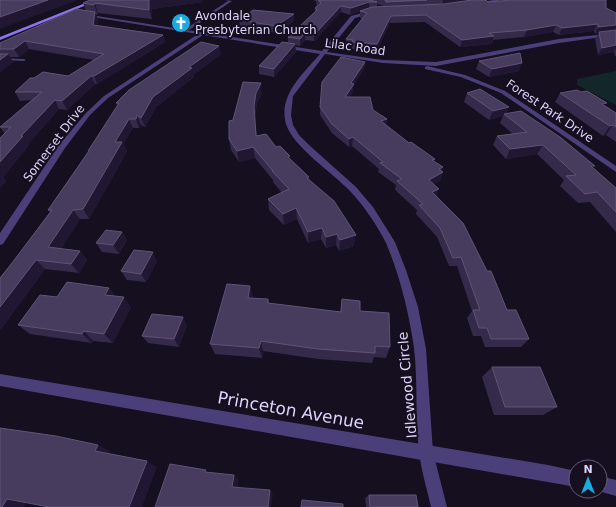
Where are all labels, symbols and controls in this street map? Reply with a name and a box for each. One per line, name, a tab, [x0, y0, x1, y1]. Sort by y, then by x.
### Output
place label: Avondale Presbyterian Church	[195, 9, 317, 37]
church icon: Avondale Presbyterian Church	[170, 12, 192, 34]
street label: Lilac Road	[324, 36, 386, 58]
street label: Forest Park Drive	[504, 77, 596, 145]
street label: Somerset Drive	[20, 102, 88, 184]
street label: Idlewood Circle	[394, 331, 420, 439]
street label: Princeton Avenue	[216, 387, 366, 433]
north arrow	[568, 459, 608, 499]
text: N	[583, 463, 593, 476]

